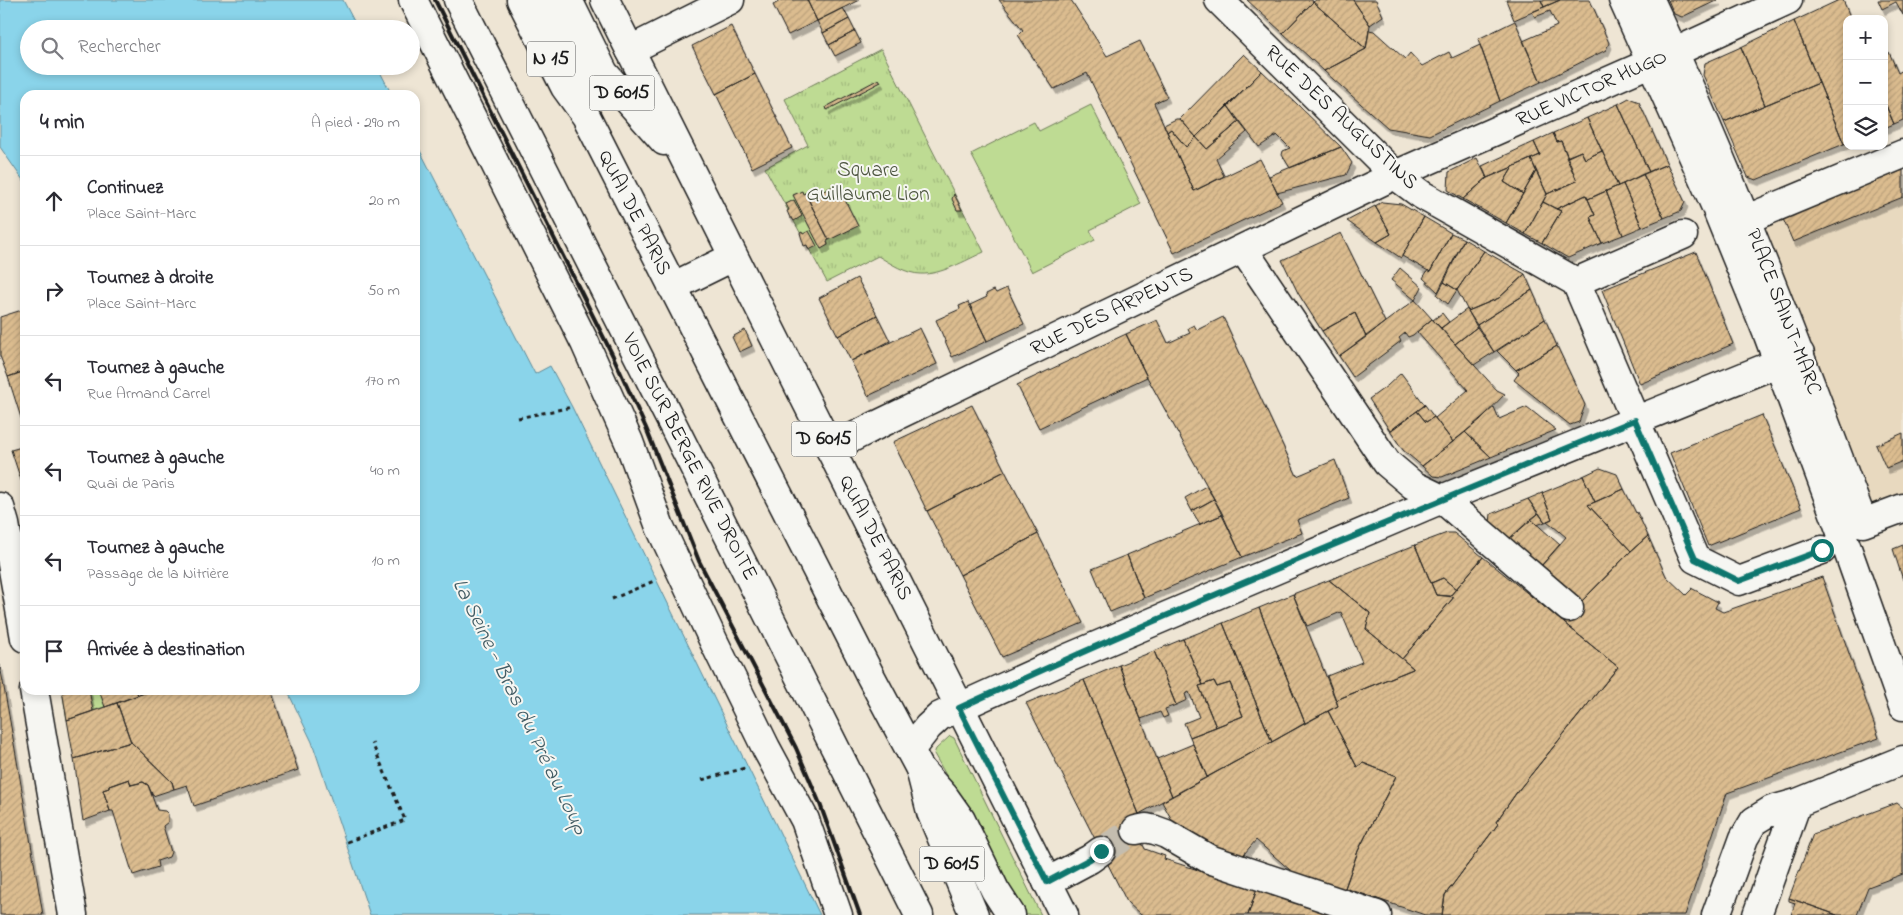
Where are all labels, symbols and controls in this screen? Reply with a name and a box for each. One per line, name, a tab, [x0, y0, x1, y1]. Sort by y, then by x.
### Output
map controls	[1843, 15, 1888, 150]
button: +	[1843, 15, 1888, 60]
search box	[20, 20, 420, 75]
icon: search	[38, 34, 66, 62]
text: Rechercher	[78, 34, 161, 61]
street label: RUE DES AUGUSTINS	[1257, 39, 1425, 197]
road number: N 15	[527, 42, 575, 76]
street label: RUE VICTOR HUGO	[1512, 42, 1672, 136]
button: −	[1843, 60, 1888, 105]
road number: D 6015	[590, 76, 654, 110]
button: layers	[1843, 105, 1888, 150]
text: 4 min	[40, 108, 84, 138]
text: À pied · 290 m	[311, 111, 400, 135]
street label: QUAI DE PARIS	[590, 145, 678, 281]
park label: Square Guillaume Lion	[806, 156, 930, 210]
text: Continuez	[87, 175, 163, 202]
icon: ahead	[40, 187, 68, 215]
text: 20 m	[369, 189, 400, 213]
text: Place Saint-Marc	[87, 202, 196, 226]
street label: PLACE SAINT-MARC	[1738, 225, 1828, 399]
street label: RUE DES ARPENTS	[1026, 260, 1198, 364]
text: Tournez à droite	[87, 265, 213, 292]
icon: right	[40, 277, 68, 305]
text: 50 m	[368, 279, 400, 303]
text: Place Saint-Marc	[87, 292, 196, 316]
street label: VOIE SUR BERGE RIVE DROITE	[613, 327, 765, 586]
text: Tournez à gauche	[87, 355, 224, 382]
icon: left	[40, 367, 68, 395]
text: 170 m	[365, 369, 400, 393]
text: Rue Armand Carrel	[87, 382, 210, 406]
road number: D 6015	[792, 422, 856, 456]
text: Tournez à gauche	[87, 445, 224, 472]
icon: left	[40, 457, 68, 485]
text: 40 m	[370, 459, 400, 483]
street label: QUAI DE PARIS	[831, 470, 919, 606]
text: Quai de Paris	[87, 472, 175, 496]
text: Tournez à gauche	[87, 535, 224, 562]
route start	[1811, 539, 1834, 562]
icon: left	[40, 547, 68, 575]
text: 10 m	[372, 549, 400, 573]
text: Passage de la Nitrière	[87, 562, 229, 586]
water label: La Seine - Bras du Pré au Loup	[443, 573, 596, 841]
icon: arrive	[40, 637, 68, 665]
text: Arrivée à destination	[87, 637, 245, 664]
route end	[1090, 840, 1113, 863]
road number: D 6015	[920, 846, 984, 882]

